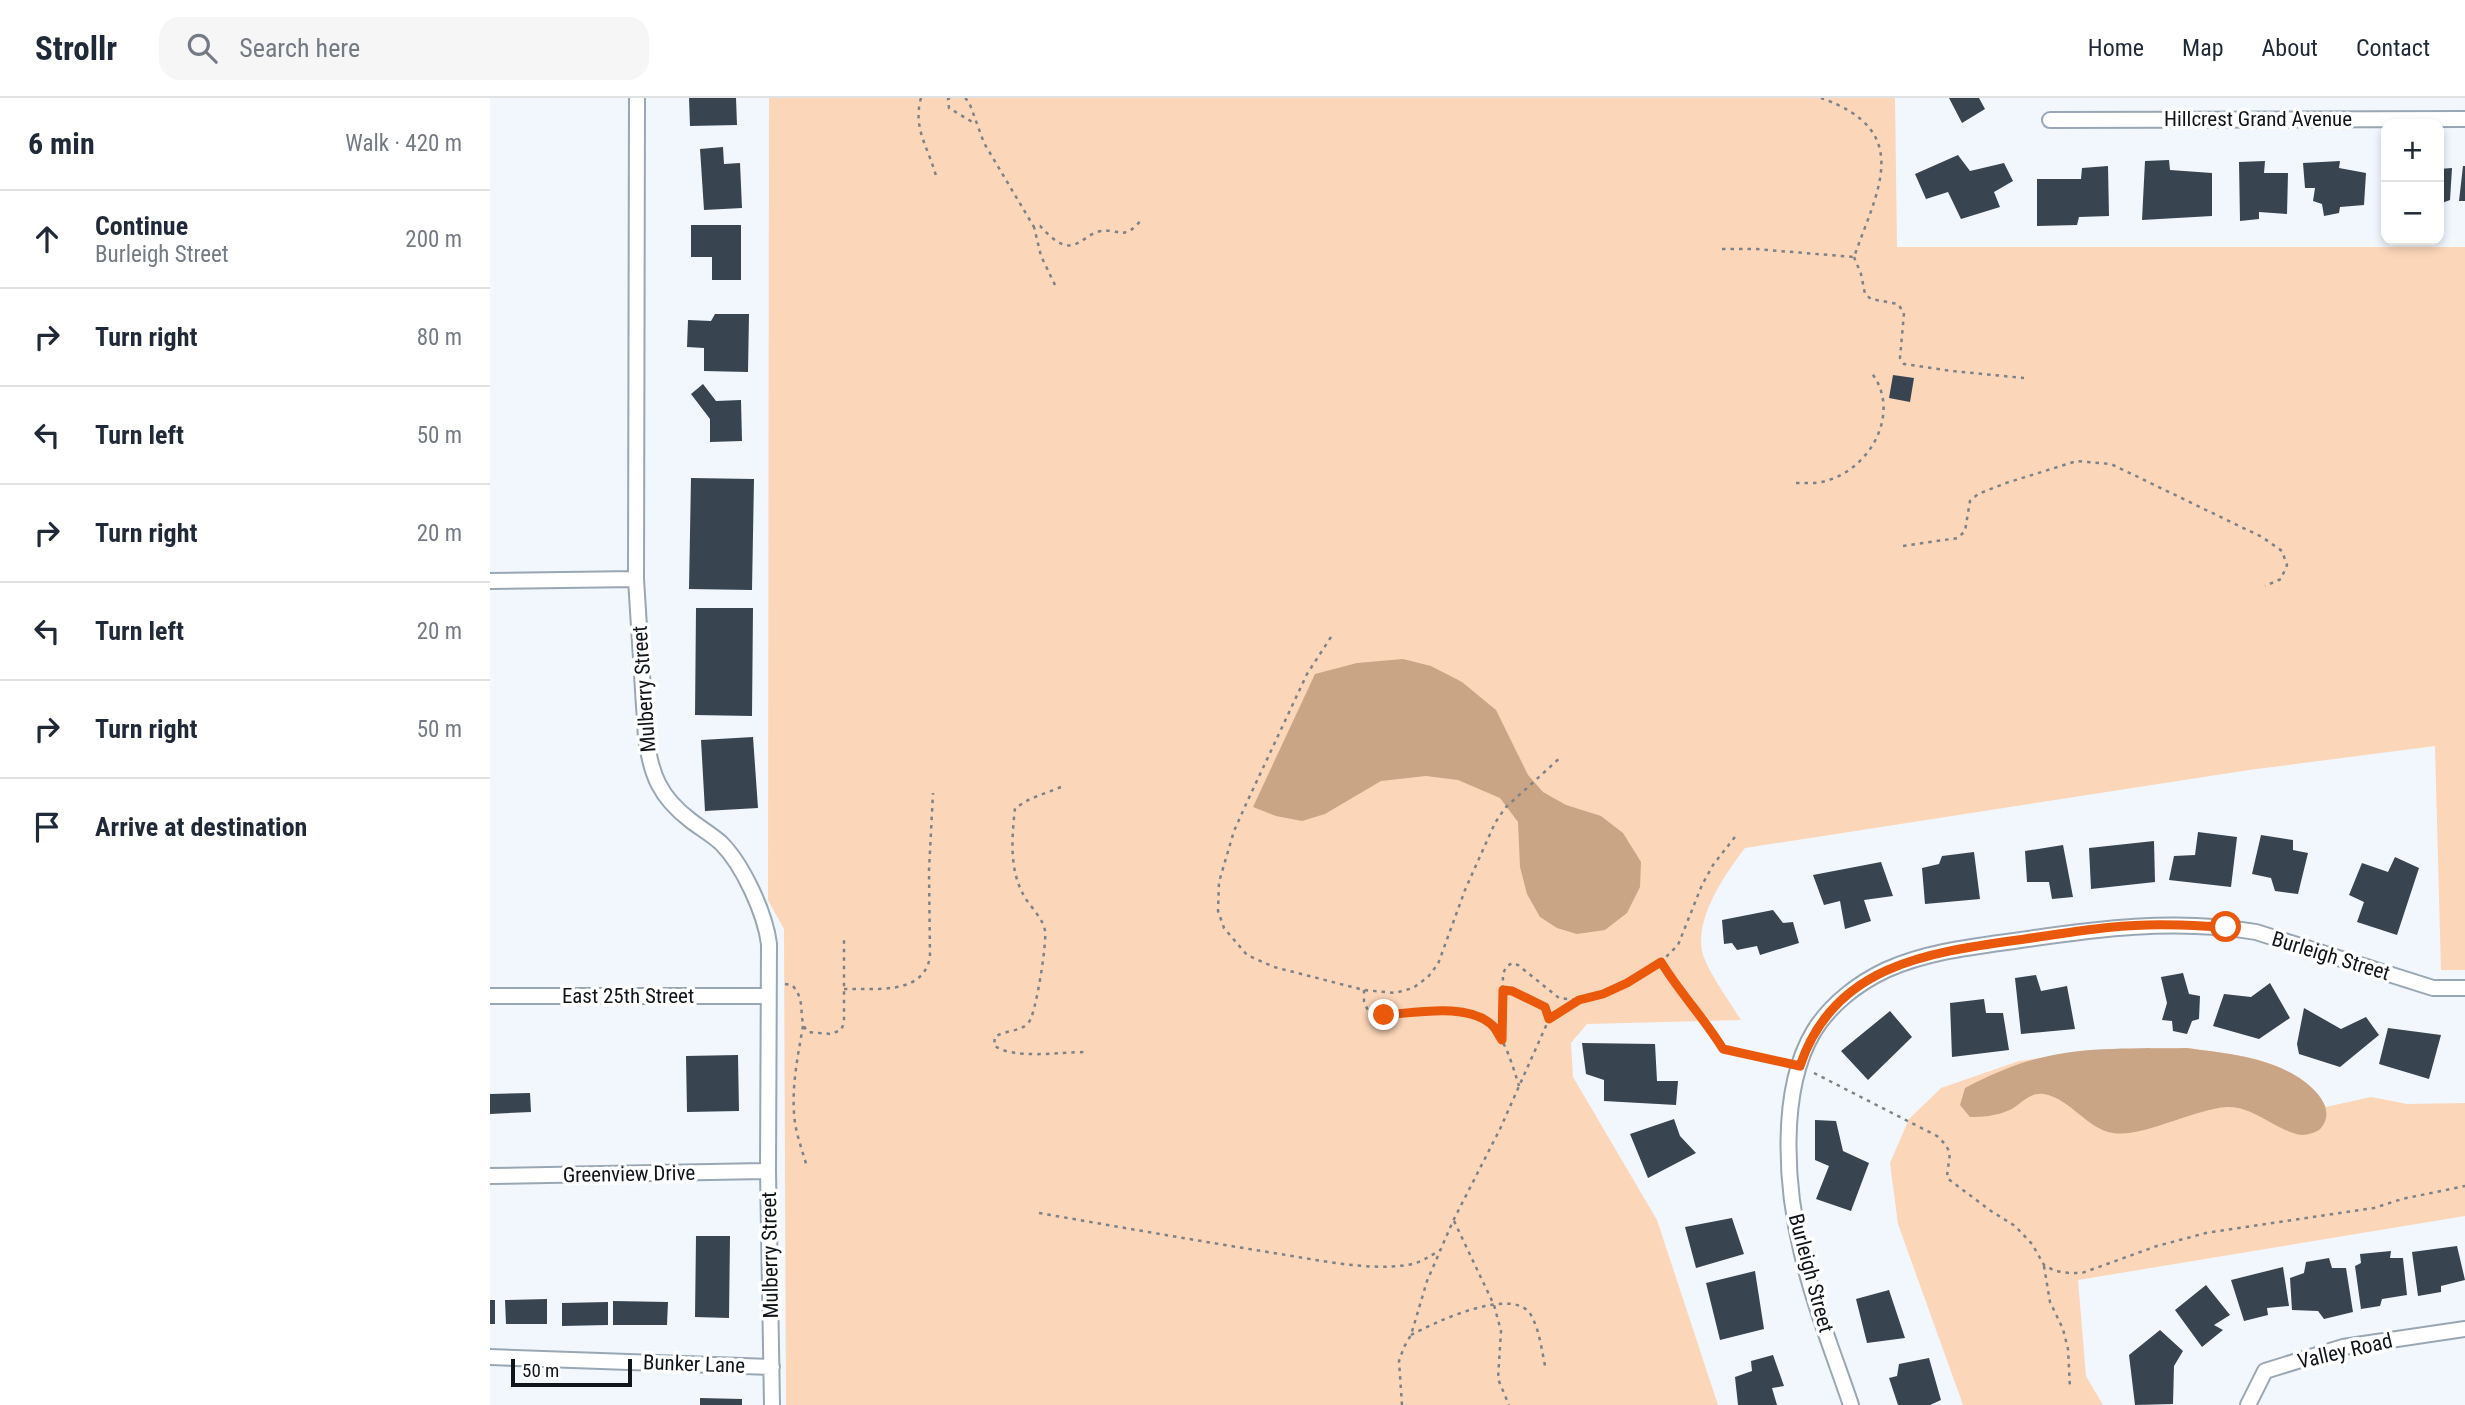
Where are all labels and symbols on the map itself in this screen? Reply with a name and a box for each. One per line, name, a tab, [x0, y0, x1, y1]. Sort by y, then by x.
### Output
street label: Hillcrest Grand Avenue	[2164, 107, 2352, 131]
street label: Mulberry Street	[628, 625, 660, 753]
route start	[2210, 911, 2241, 942]
street label: Burleigh Street	[2269, 927, 2393, 985]
street label: East 25th Street	[562, 984, 694, 1008]
route end	[1368, 999, 1399, 1030]
street label: Greenview Drive	[563, 1161, 696, 1187]
street label: Mulberry Street	[757, 1191, 783, 1319]
street label: Burleigh Street	[1784, 1211, 1838, 1335]
street label: Valley Road	[2295, 1328, 2395, 1374]
street label: Bunker Lane	[643, 1350, 746, 1378]
scale bar	[511, 1356, 632, 1388]

